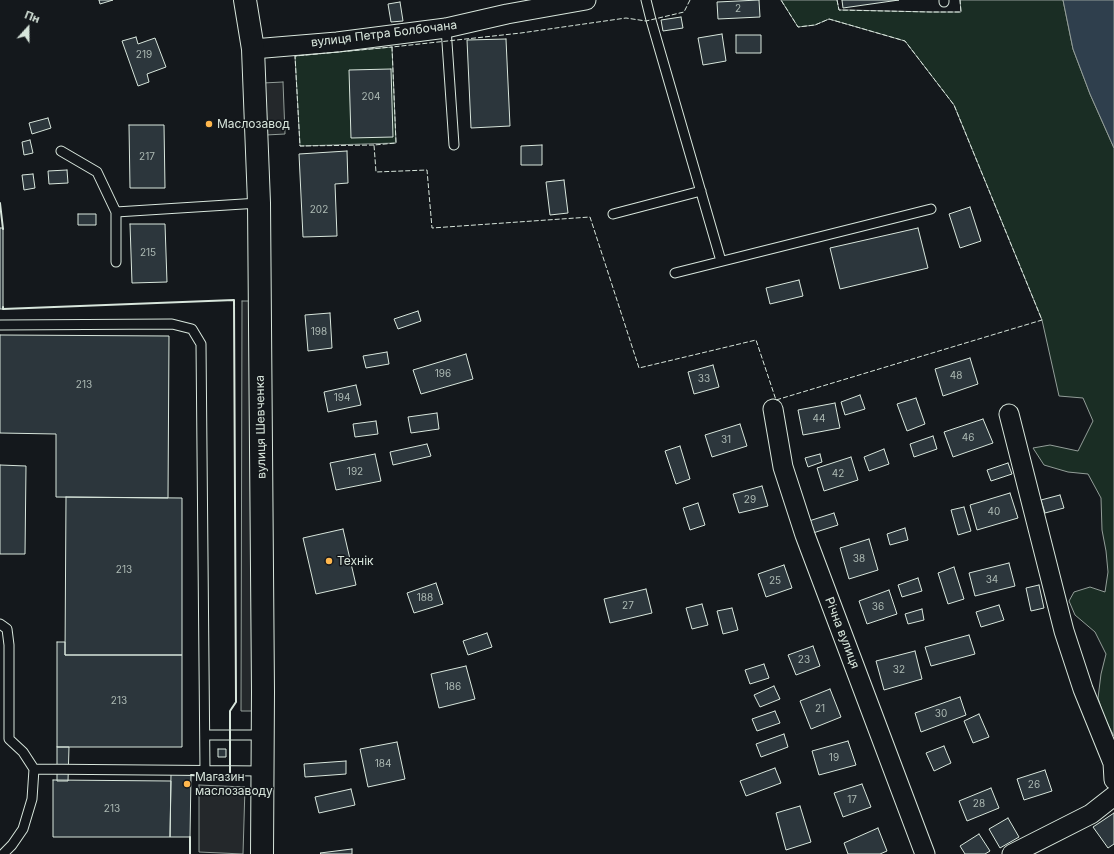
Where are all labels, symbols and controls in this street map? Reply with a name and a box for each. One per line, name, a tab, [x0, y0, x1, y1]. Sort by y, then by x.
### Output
house number: 2	[735, 3, 741, 15]
north arrow	[8, 8, 48, 48]
text: Пн	[23, 8, 42, 26]
street label: вулиця Петра Болбочана	[310, 18, 458, 50]
house number: 219	[136, 49, 152, 61]
house number: 204	[362, 91, 380, 103]
place label: Маслозавод	[217, 117, 290, 131]
marker: Маслозавод	[204, 119, 214, 129]
house number: 217	[139, 151, 155, 163]
house number: 202	[310, 204, 328, 216]
house number: 215	[140, 247, 156, 259]
house number: 198	[311, 326, 327, 338]
house number: 196	[435, 368, 451, 380]
house number: 48	[950, 370, 962, 382]
house number: 33	[698, 373, 710, 385]
street label: вулиця Шевченка	[253, 375, 269, 479]
house number: 213	[76, 379, 92, 391]
house number: 194	[334, 392, 350, 404]
house number: 44	[813, 413, 825, 425]
house number: 46	[962, 432, 974, 444]
house number: 31	[721, 434, 731, 446]
house number: 192	[347, 466, 363, 478]
house number: 42	[832, 468, 844, 480]
house number: 29	[744, 494, 756, 506]
house number: 40	[988, 506, 1000, 518]
house number: 38	[853, 553, 865, 565]
place label: Технік	[337, 554, 374, 568]
marker: Технік	[324, 556, 334, 566]
house number: 213	[116, 564, 132, 576]
house number: 34	[986, 574, 998, 586]
house number: 25	[769, 575, 781, 587]
house number: 188	[417, 592, 433, 604]
street label: Річна вулиця	[822, 595, 862, 671]
house number: 27	[622, 600, 634, 612]
house number: 36	[872, 601, 884, 613]
house number: 23	[798, 654, 810, 666]
house number: 32	[893, 664, 905, 676]
house number: 186	[445, 681, 461, 693]
house number: 213	[111, 695, 127, 707]
house number: 21	[815, 703, 825, 715]
house number: 30	[935, 708, 947, 720]
house number: 19	[829, 752, 839, 764]
house number: 184	[375, 758, 391, 770]
place label: Магазин маслозаводу	[195, 770, 273, 798]
marker: Магазин маслозаводу	[182, 779, 192, 789]
house number: 26	[1028, 779, 1040, 791]
house number: 17	[847, 794, 857, 806]
house number: 28	[973, 798, 985, 810]
house number: 213	[104, 803, 120, 815]

